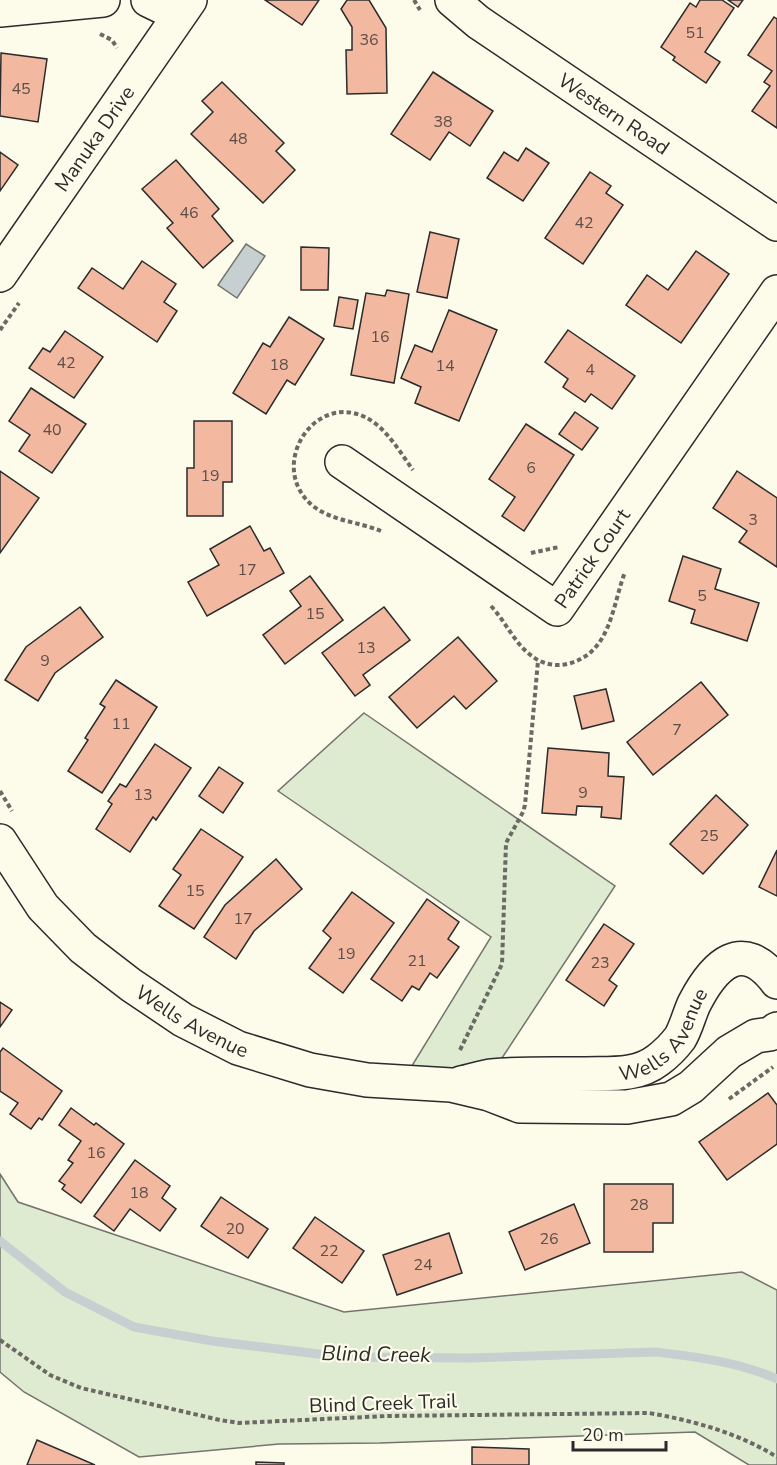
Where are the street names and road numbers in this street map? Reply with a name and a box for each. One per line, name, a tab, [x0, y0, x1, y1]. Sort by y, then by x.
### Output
street label: Western Road	[553, 67, 674, 161]
street label: Manuka Drive	[49, 80, 141, 197]
street label: Patrick Court	[548, 503, 637, 614]
street label: Wells Avenue	[130, 979, 251, 1064]
street label: Wells Avenue	[617, 983, 714, 1088]
street label: Blind Creek Trail	[309, 1387, 457, 1420]

